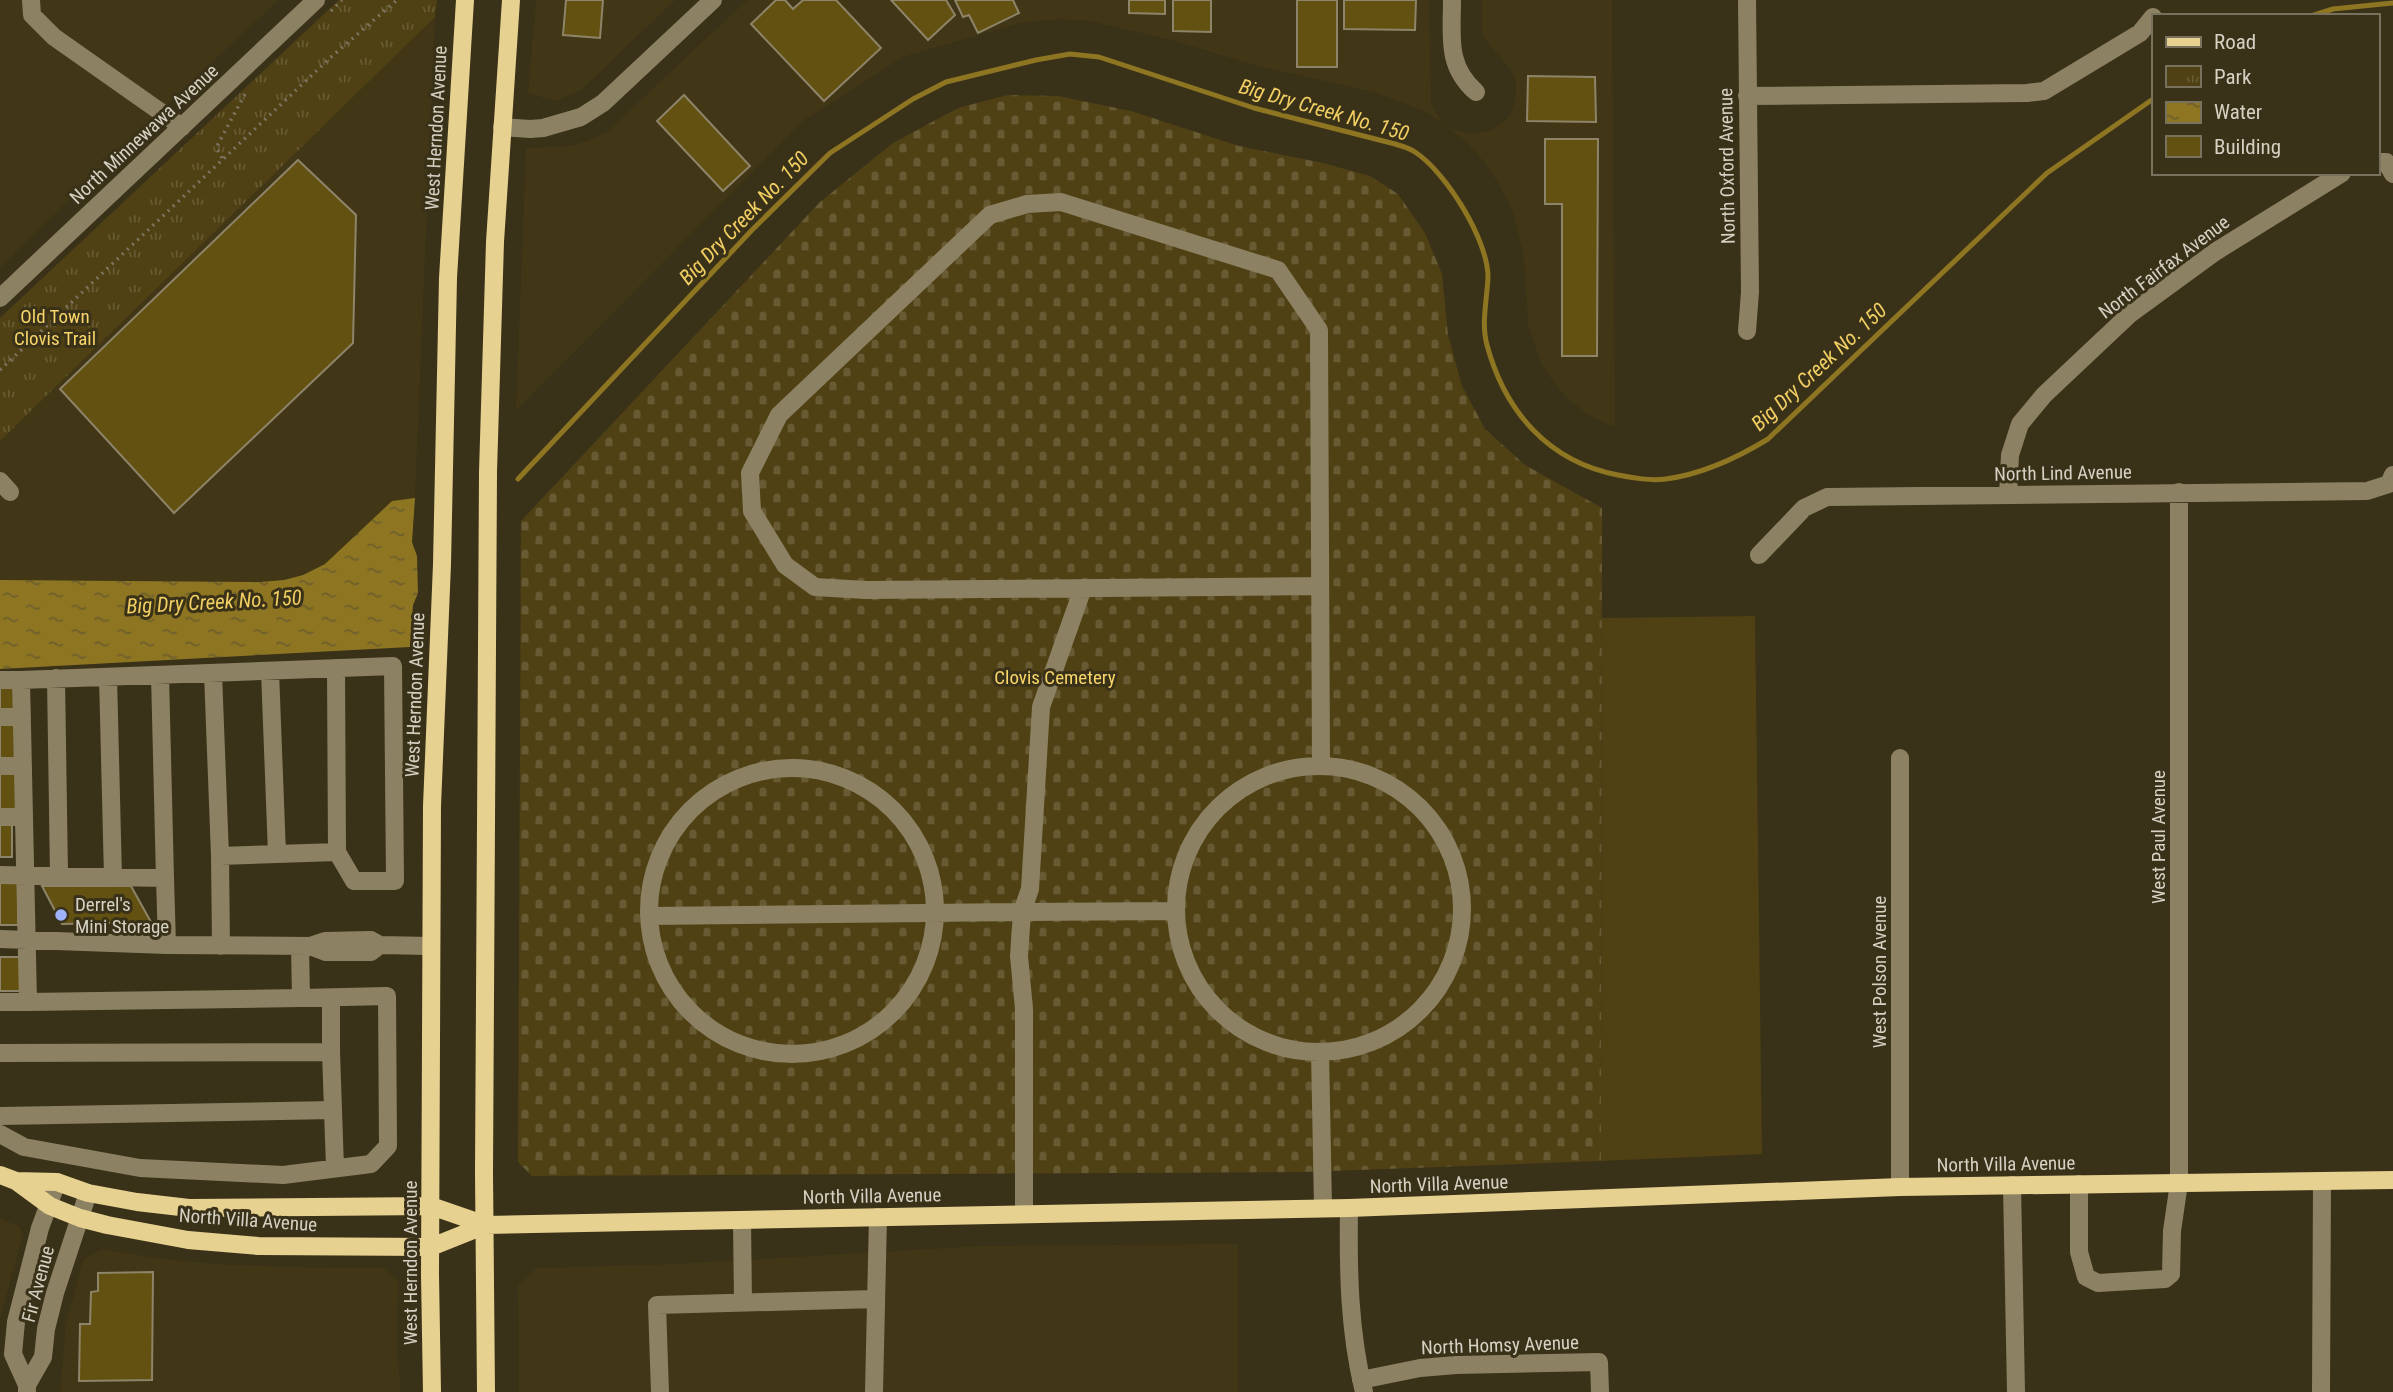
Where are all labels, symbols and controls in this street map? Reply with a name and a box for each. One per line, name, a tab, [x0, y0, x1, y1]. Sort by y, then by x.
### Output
legend	[2152, 14, 2379, 175]
text: Road	[2214, 30, 2256, 54]
street label: West Herndon Avenue	[420, 45, 452, 211]
street label: North Minnewawa Avenue	[65, 59, 223, 209]
text: Park	[2214, 65, 2252, 89]
water label: Big Dry Creek No. 150	[1236, 74, 1412, 146]
street label: North Oxford Avenue	[1714, 88, 1740, 244]
text: Water	[2214, 100, 2262, 124]
text: Building	[2214, 135, 2281, 159]
water label: Big Dry Creek No. 150	[674, 146, 814, 290]
street label: North Fairfax Avenue	[2094, 210, 2234, 324]
water label: Big Dry Creek No. 150	[1747, 298, 1891, 436]
park label: Old Town Clovis Trail	[14, 305, 96, 350]
street label: North Lind Avenue	[1994, 460, 2132, 486]
water label: Big Dry Creek No. 150	[126, 585, 302, 619]
street label: West Herndon Avenue	[401, 612, 429, 778]
park label: Clovis Cemetery	[994, 666, 1116, 689]
street label: West Paul Avenue	[2147, 770, 2170, 904]
place label: Derrel's Mini Storage	[75, 893, 169, 938]
street label: West Polson Avenue	[1868, 896, 1891, 1048]
marker: Derrel's Mini Storage	[53, 907, 69, 923]
street label: North Villa Avenue	[1936, 1151, 2076, 1177]
street label: North Villa Avenue	[1369, 1170, 1509, 1198]
street label: West Herndon Avenue	[399, 1181, 422, 1345]
street label: North Villa Avenue	[802, 1183, 942, 1209]
street label: North Villa Avenue	[178, 1204, 318, 1236]
street label: Fir Avenue	[17, 1243, 59, 1325]
street label: North Homsy Avenue	[1421, 1331, 1579, 1359]

